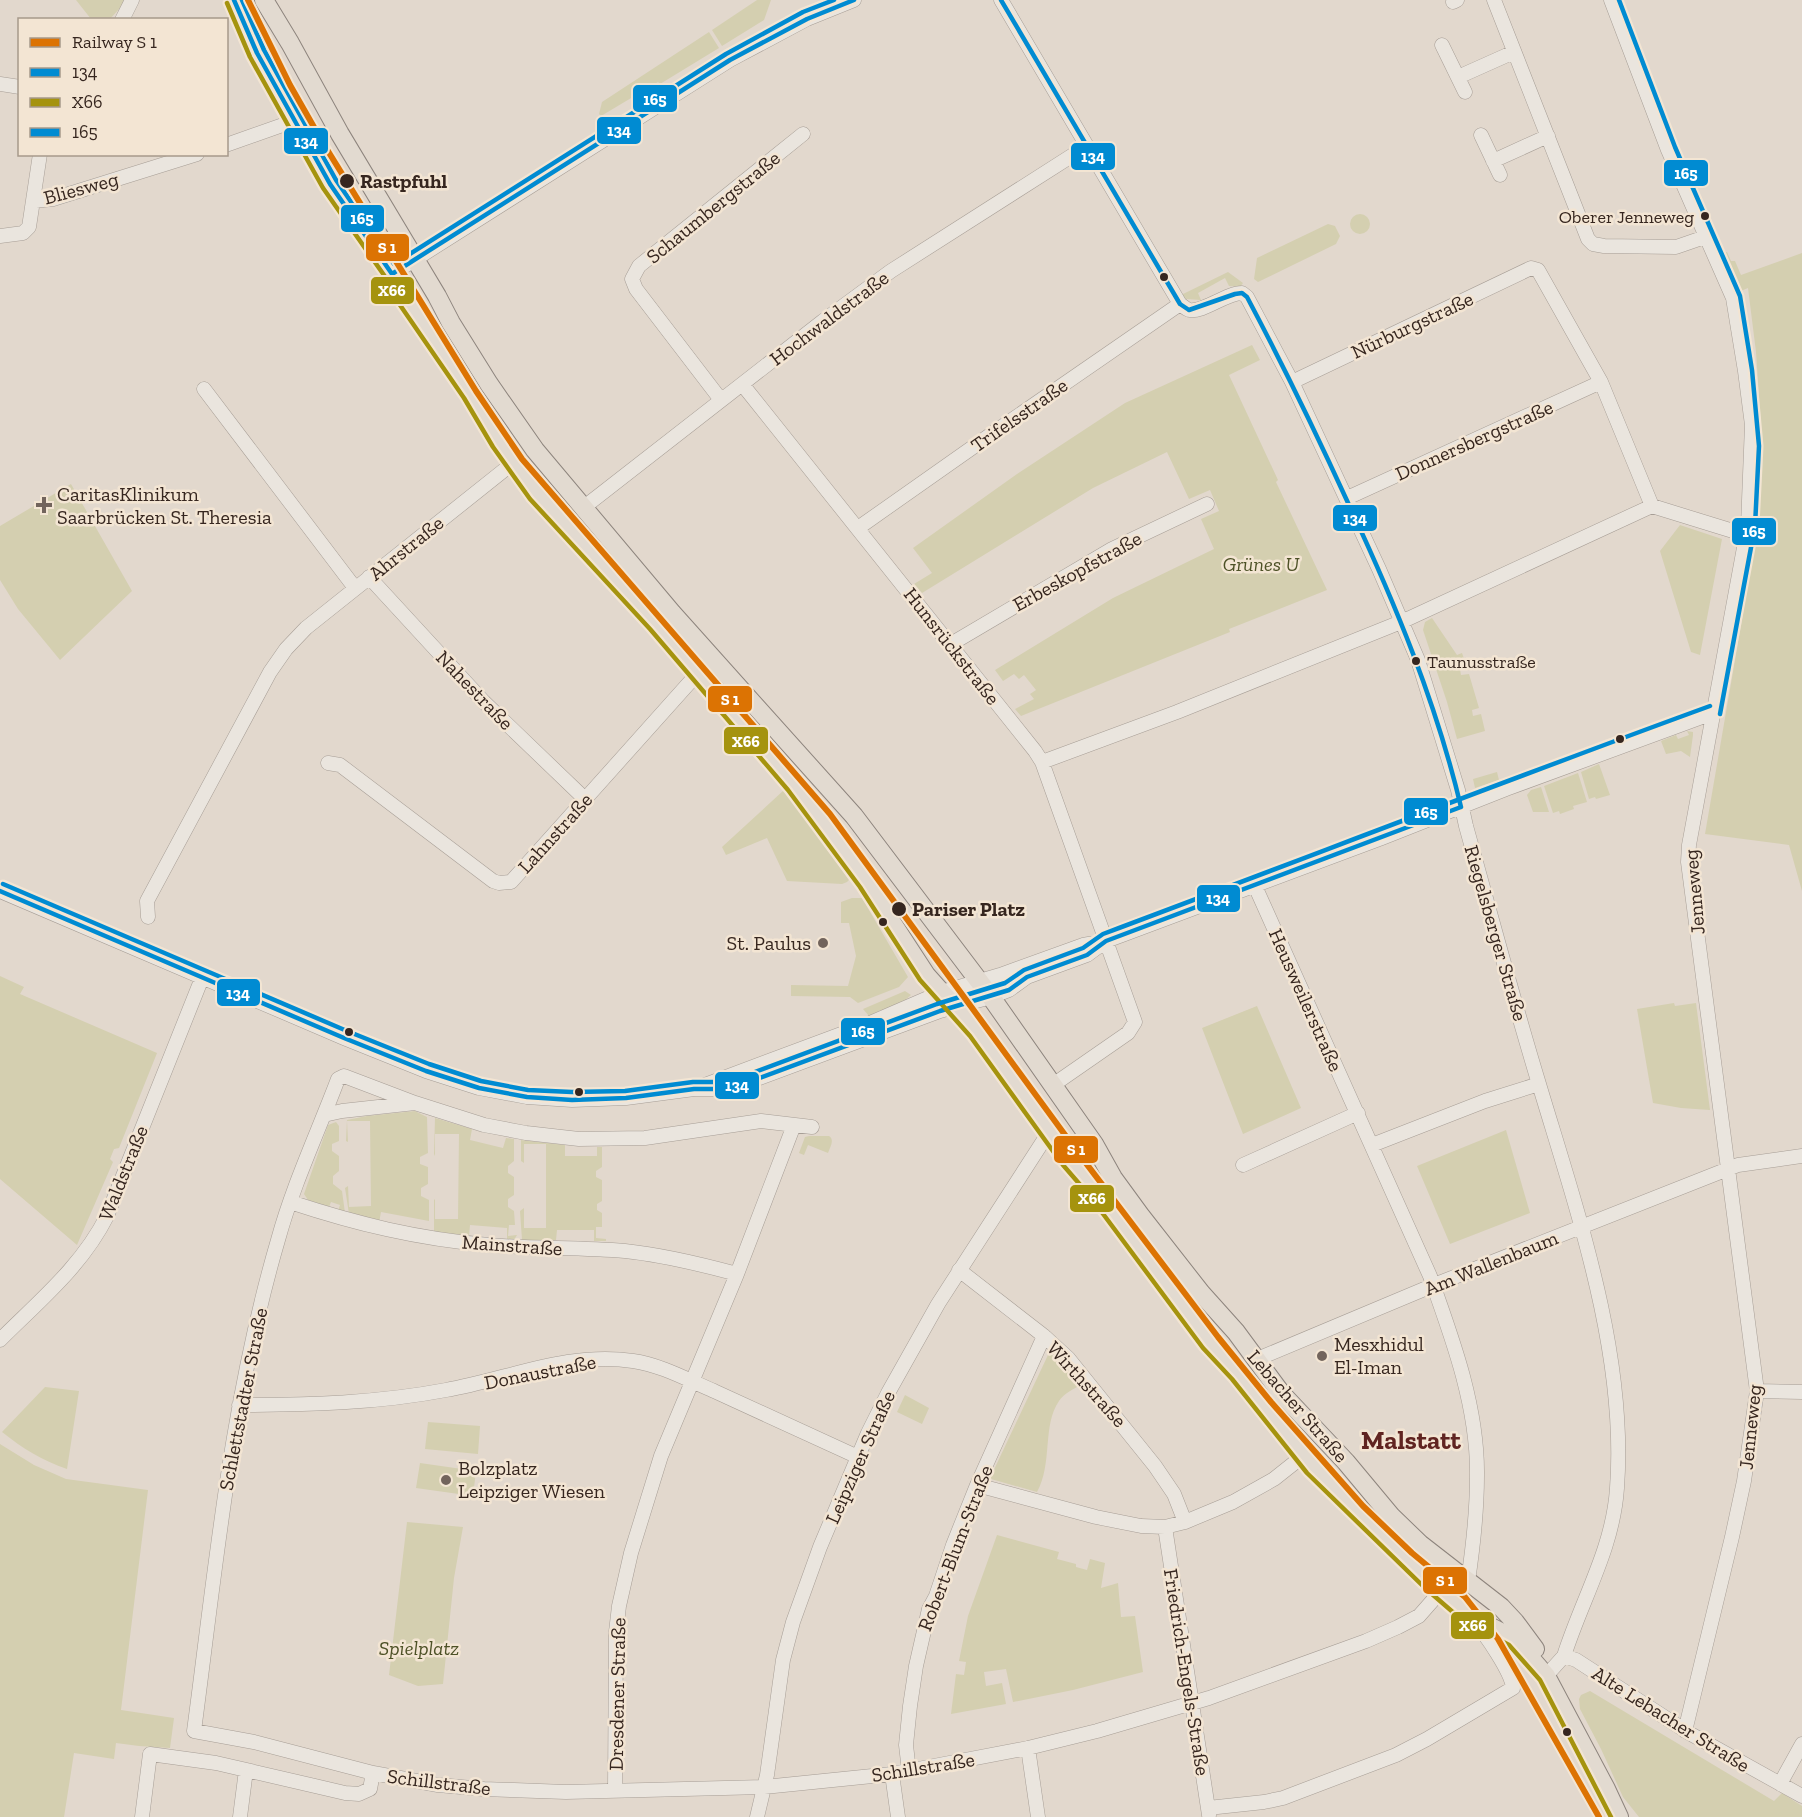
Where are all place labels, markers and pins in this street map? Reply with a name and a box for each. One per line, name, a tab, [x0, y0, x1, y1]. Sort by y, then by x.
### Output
place label: Rastpfuhl	[360, 169, 448, 193]
marker: Rastpfuhl	[338, 172, 356, 190]
place label: Oberer Jenneweg	[1559, 206, 1694, 228]
marker: Oberer Jenneweg	[1699, 210, 1711, 222]
unlabelled marker	[1158, 271, 1170, 283]
place label: CaritasKlinikum Saarbrücken St. Theresia	[57, 482, 272, 529]
marker: CaritasKlinikum Saarbrücken St. Theresia	[35, 496, 53, 514]
place label: Taunusstraße	[1427, 651, 1536, 673]
marker: Taunusstraße	[1410, 655, 1422, 667]
unlabelled marker	[1614, 733, 1626, 745]
place label: Pariser Platz	[912, 897, 1026, 921]
marker: Pariser Platz	[890, 900, 908, 918]
unlabelled marker	[877, 916, 889, 928]
place label: St. Paulus	[727, 931, 811, 955]
marker: St. Paulus	[816, 936, 830, 950]
unlabelled marker	[343, 1026, 355, 1038]
unlabelled marker	[573, 1086, 585, 1098]
place label: Mesxhidul El-Iman	[1334, 1332, 1424, 1379]
marker: Mesxhidul El-Iman	[1315, 1349, 1329, 1363]
place label: Bolzplatz Leipziger Wiesen	[458, 1456, 606, 1503]
marker: Bolzplatz Leipziger Wiesen	[439, 1473, 453, 1487]
unlabelled marker	[1561, 1726, 1573, 1738]

